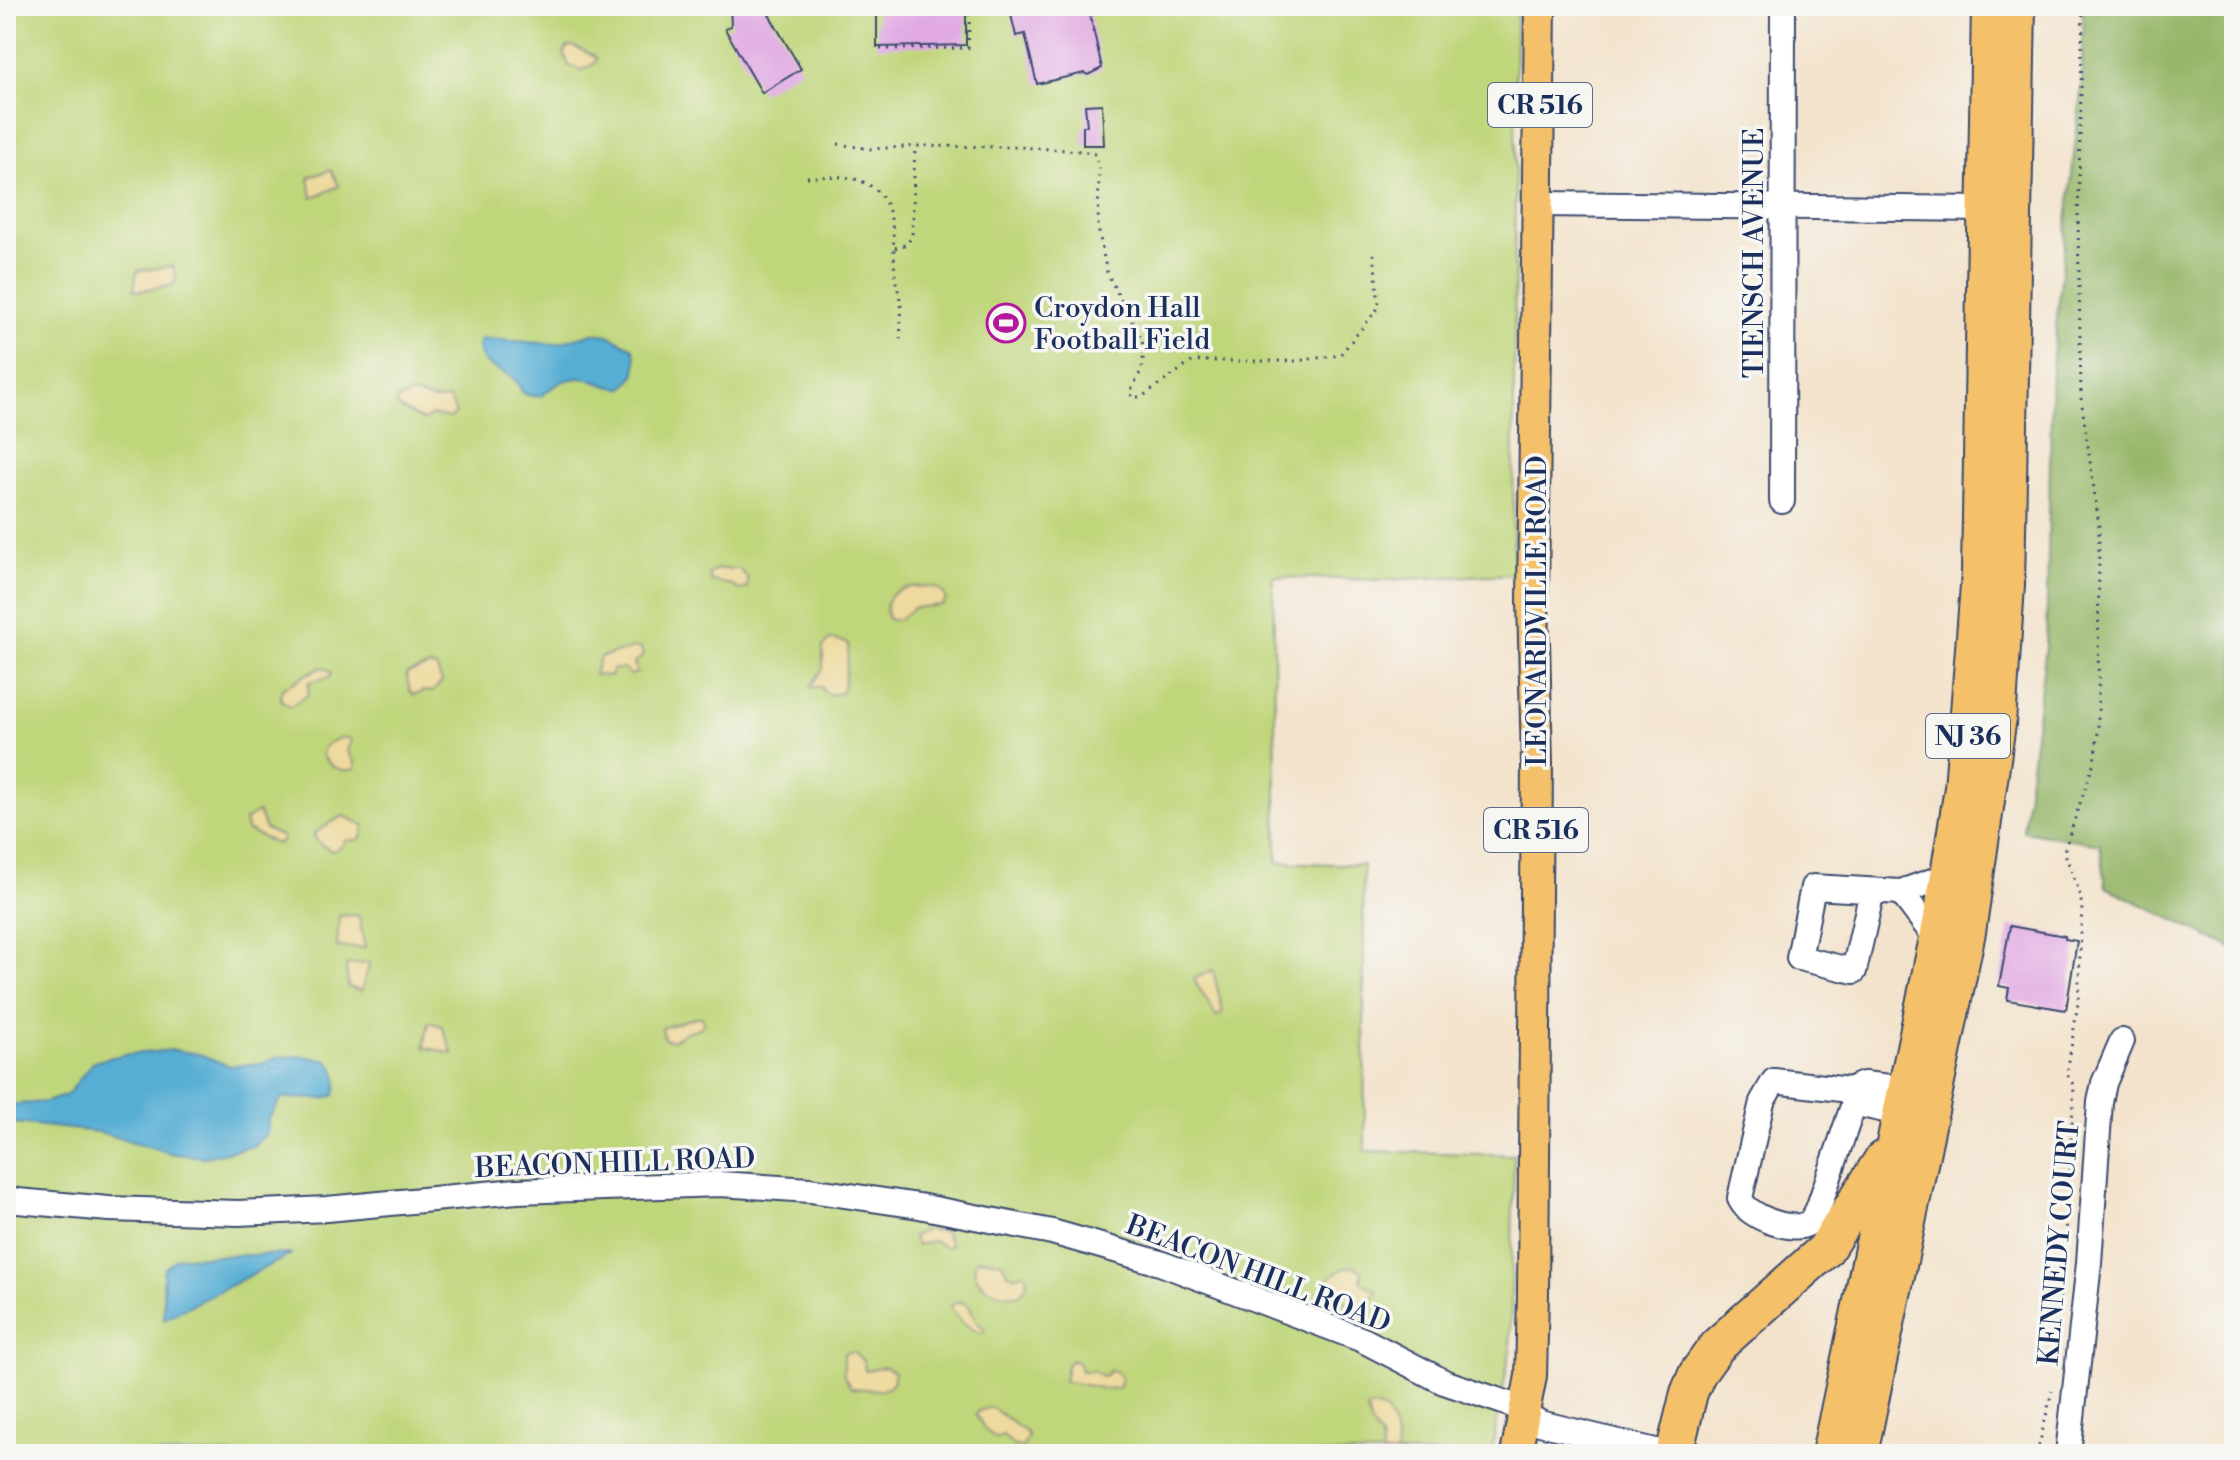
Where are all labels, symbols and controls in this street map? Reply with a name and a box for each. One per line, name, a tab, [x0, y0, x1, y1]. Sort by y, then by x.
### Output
road number: CR 516	[1488, 83, 1592, 127]
street label: TIENSCH AVENUE	[1737, 128, 1772, 378]
place label: Croydon Hall Football Field	[1034, 291, 1210, 358]
sports icon: Croydon Hall Football Field	[985, 302, 1027, 344]
street label: LEONARDVILLE ROAD	[1520, 455, 1555, 767]
road number: NJ 36	[1926, 714, 2010, 758]
road number: CR 516	[1484, 808, 1588, 852]
street label: KENNEDY COURT	[2031, 1119, 2088, 1367]
street label: BEACON HILL ROAD	[473, 1141, 756, 1186]
street label: BEACON HILL ROAD	[1120, 1207, 1396, 1341]

